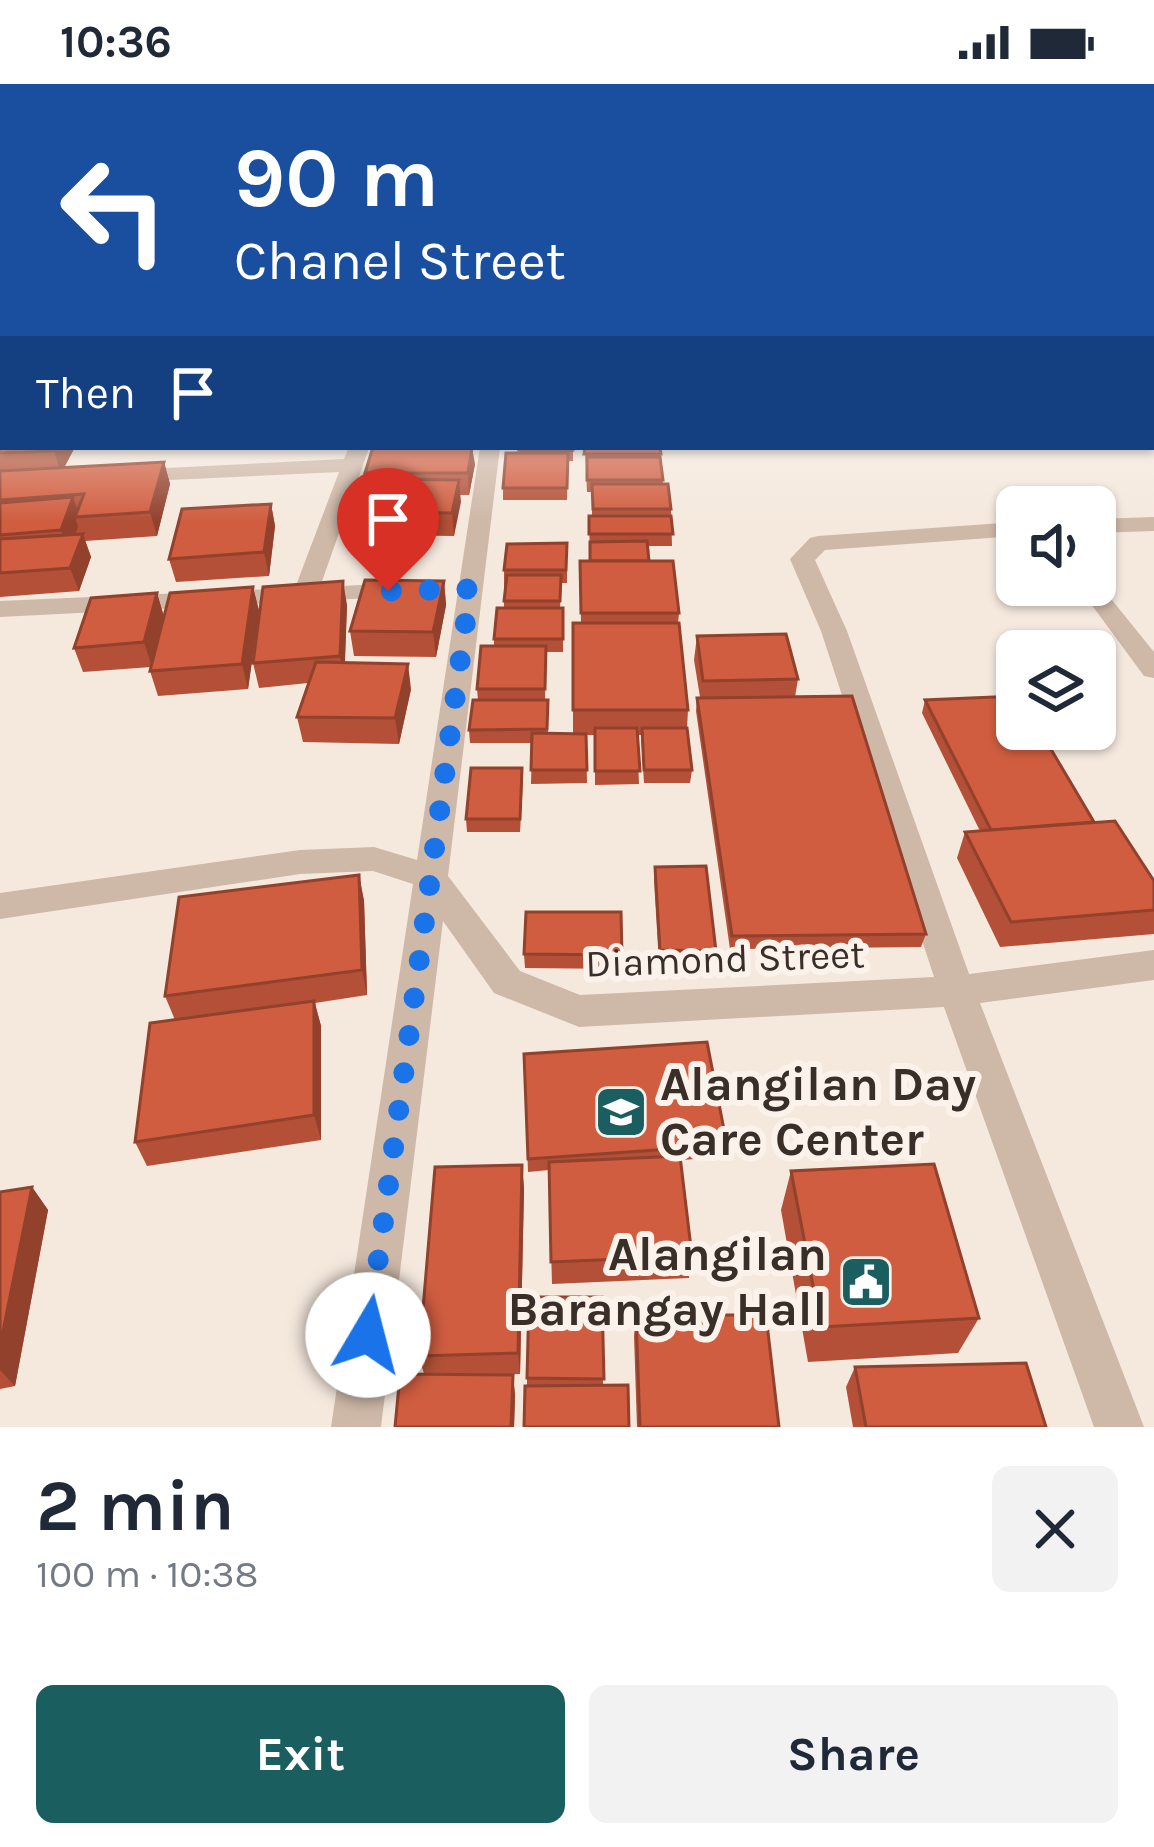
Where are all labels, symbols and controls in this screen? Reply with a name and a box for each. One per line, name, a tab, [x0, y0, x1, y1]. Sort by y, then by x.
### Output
text: 10:36	[60, 16, 172, 68]
text: 90 m	[234, 129, 439, 227]
icon: left	[36, 132, 192, 288]
text: Chanel Street	[234, 229, 566, 293]
icon: arrive	[160, 360, 226, 426]
text: Then	[36, 367, 136, 419]
pin	[337, 468, 439, 591]
icon: arrive	[355, 486, 421, 552]
map controls	[996, 486, 1116, 750]
button: sound	[996, 486, 1116, 606]
button: layers	[996, 630, 1116, 750]
street label: Diamond Street	[584, 931, 866, 987]
place label: Alangilan Day Care Center	[660, 1056, 976, 1167]
school or university icon: Alangilan Day Care Center	[593, 1084, 649, 1140]
place label: Alangilan Barangay Hall	[507, 1226, 827, 1337]
public building icon: Alangilan Barangay Hall	[838, 1254, 894, 1310]
position arrow	[305, 1272, 431, 1398]
text: 2 min	[36, 1464, 235, 1548]
button: close	[992, 1466, 1118, 1592]
text: 100 m · 10:38	[36, 1551, 258, 1597]
button: Exit	[36, 1685, 565, 1823]
button: Share	[589, 1685, 1118, 1823]

